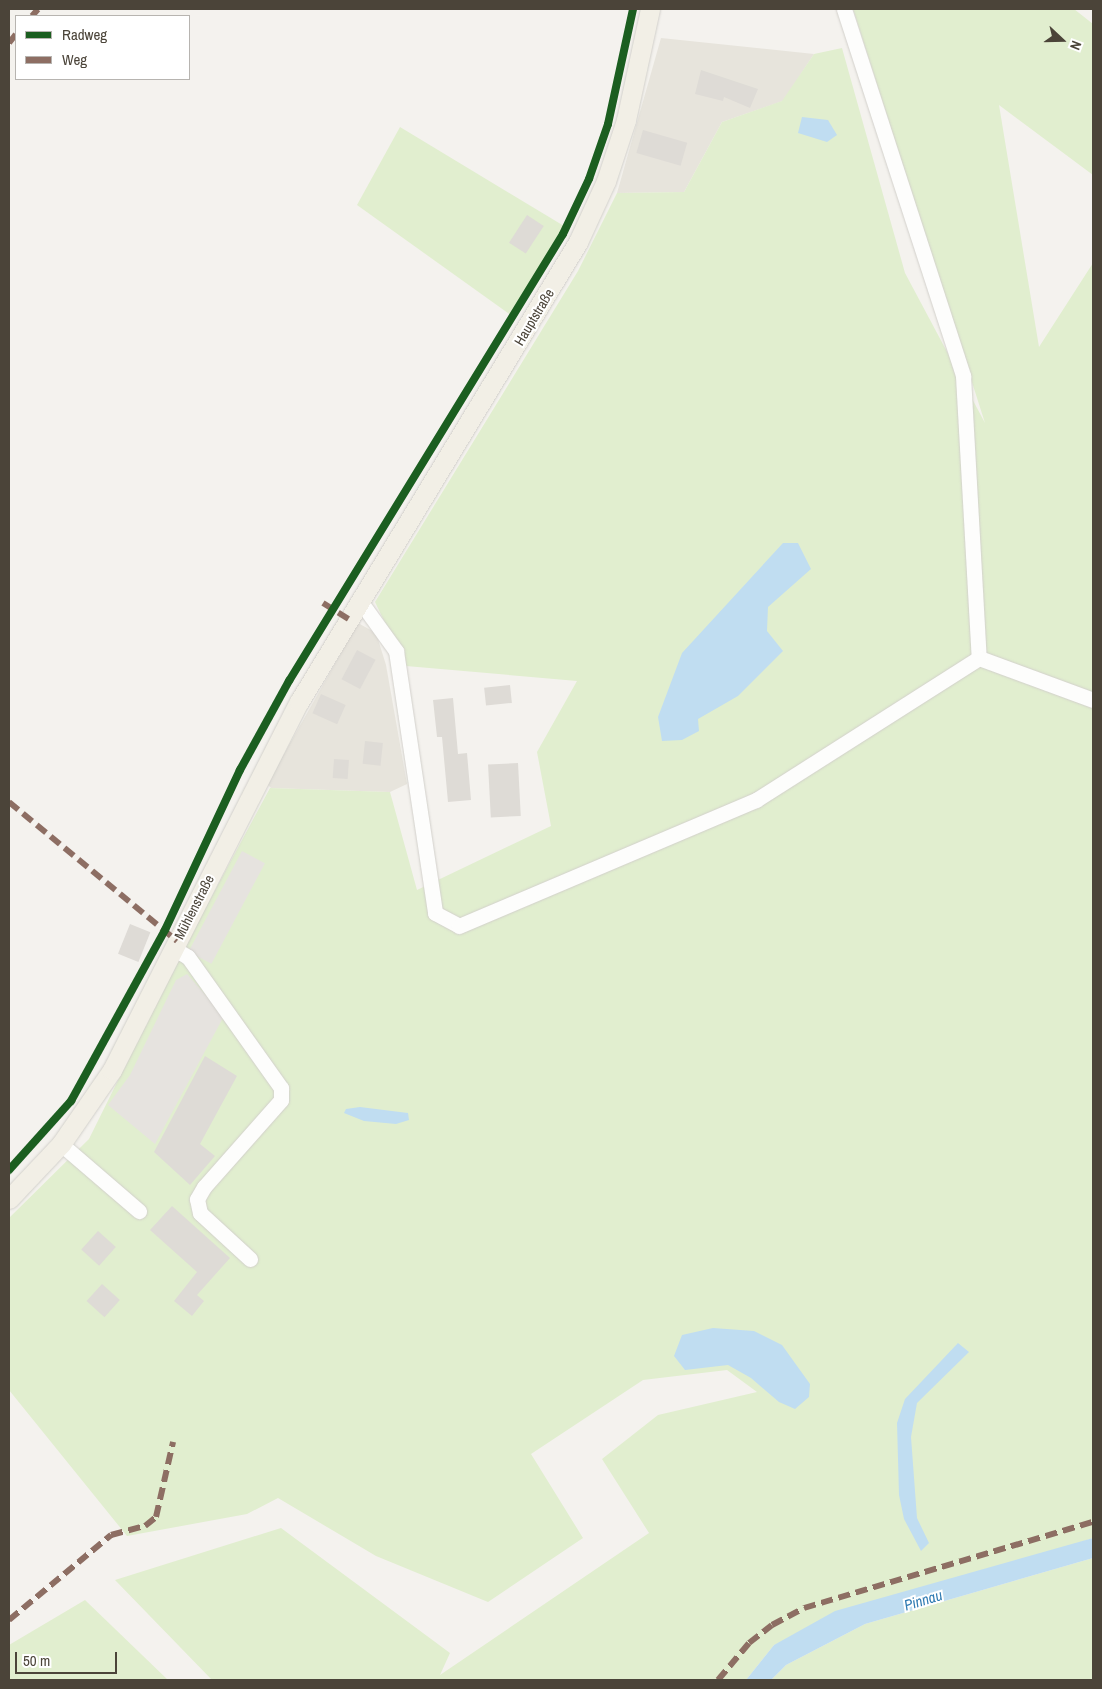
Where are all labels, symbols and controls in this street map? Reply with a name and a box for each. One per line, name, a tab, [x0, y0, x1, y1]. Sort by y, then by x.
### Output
legend	[15, 15, 190, 80]
north arrow	[1037, 15, 1087, 65]
text: Radweg	[62, 24, 107, 45]
text: N	[1066, 38, 1086, 52]
text: Weg	[62, 49, 87, 70]
street label: Hauptstraße	[511, 286, 557, 348]
street label: Mühlenstraße	[171, 872, 217, 942]
water label: Pinnau	[902, 1586, 944, 1614]
scale bar	[18, 1642, 120, 1674]
text: 50 m	[23, 1650, 50, 1671]

